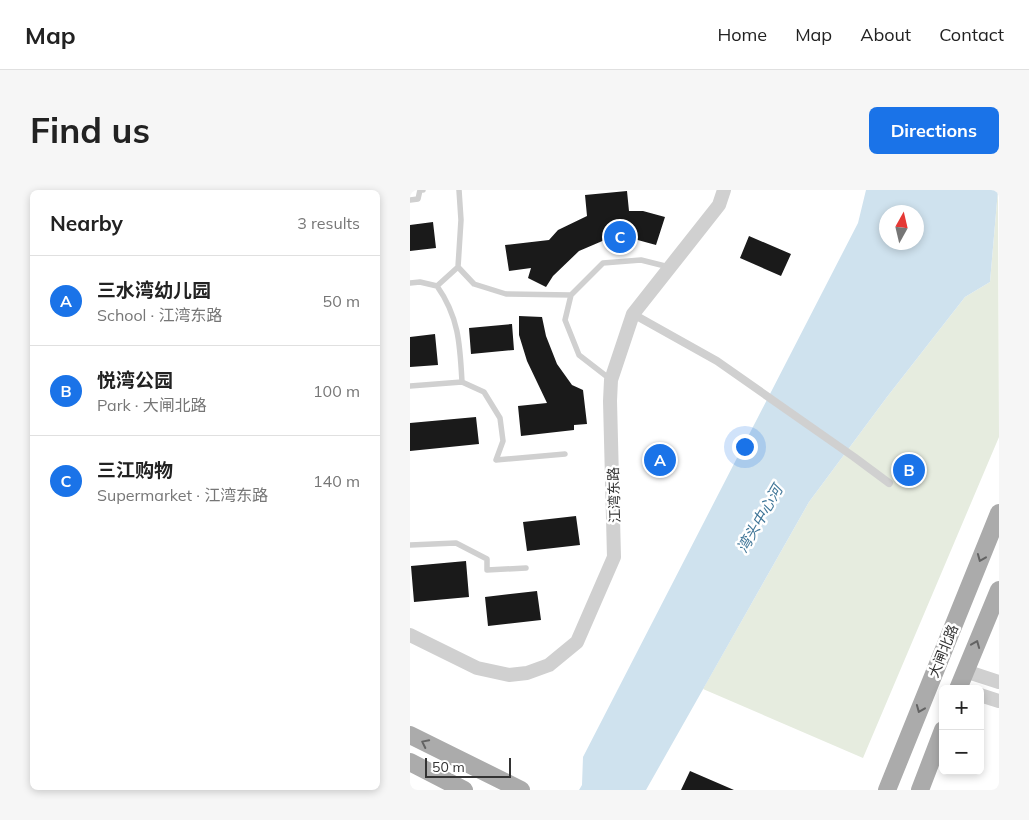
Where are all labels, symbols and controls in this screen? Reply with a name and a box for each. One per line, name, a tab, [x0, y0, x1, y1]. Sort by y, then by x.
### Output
text: Map	[25, 20, 76, 50]
text: Home	[717, 23, 767, 46]
text: Map	[795, 23, 832, 46]
text: About	[860, 23, 911, 46]
text: Contact	[939, 23, 1004, 46]
button: Directions	[869, 107, 999, 154]
text: Find us	[30, 108, 150, 152]
north arrow	[879, 205, 924, 250]
text: Nearby	[50, 210, 123, 236]
text: 3 results	[297, 213, 360, 233]
pin: C	[604, 218, 636, 256]
text: 三水湾幼儿园	[97, 278, 211, 302]
text: A	[60, 291, 72, 311]
text: 50 m	[323, 291, 360, 311]
text: School · 江湾东路	[97, 305, 222, 325]
text: 悦湾公园	[97, 368, 173, 392]
text: B	[60, 381, 72, 401]
text: 100 m	[313, 381, 360, 401]
text: Park · 大闸北路	[97, 395, 207, 415]
your location	[732, 434, 758, 460]
pin: A	[644, 441, 676, 479]
pin: B	[893, 451, 925, 489]
text: 三江购物	[97, 458, 173, 482]
street label: 江湾东路	[604, 467, 624, 523]
text: C	[61, 471, 71, 491]
text: 140 m	[313, 471, 360, 491]
water label: 湾头中心河	[733, 479, 788, 556]
text: Supermarket · 江湾东路	[97, 485, 268, 505]
one-way arrow	[976, 553, 987, 562]
street label: 大闸北路	[924, 622, 962, 680]
one-way arrow	[970, 640, 981, 649]
map controls	[939, 685, 984, 775]
button: +	[939, 685, 984, 730]
one-way arrow	[916, 704, 926, 713]
button: −	[939, 730, 984, 775]
one-way arrow	[421, 739, 430, 749]
scale bar	[425, 755, 511, 778]
text: 50 m	[432, 758, 465, 776]

